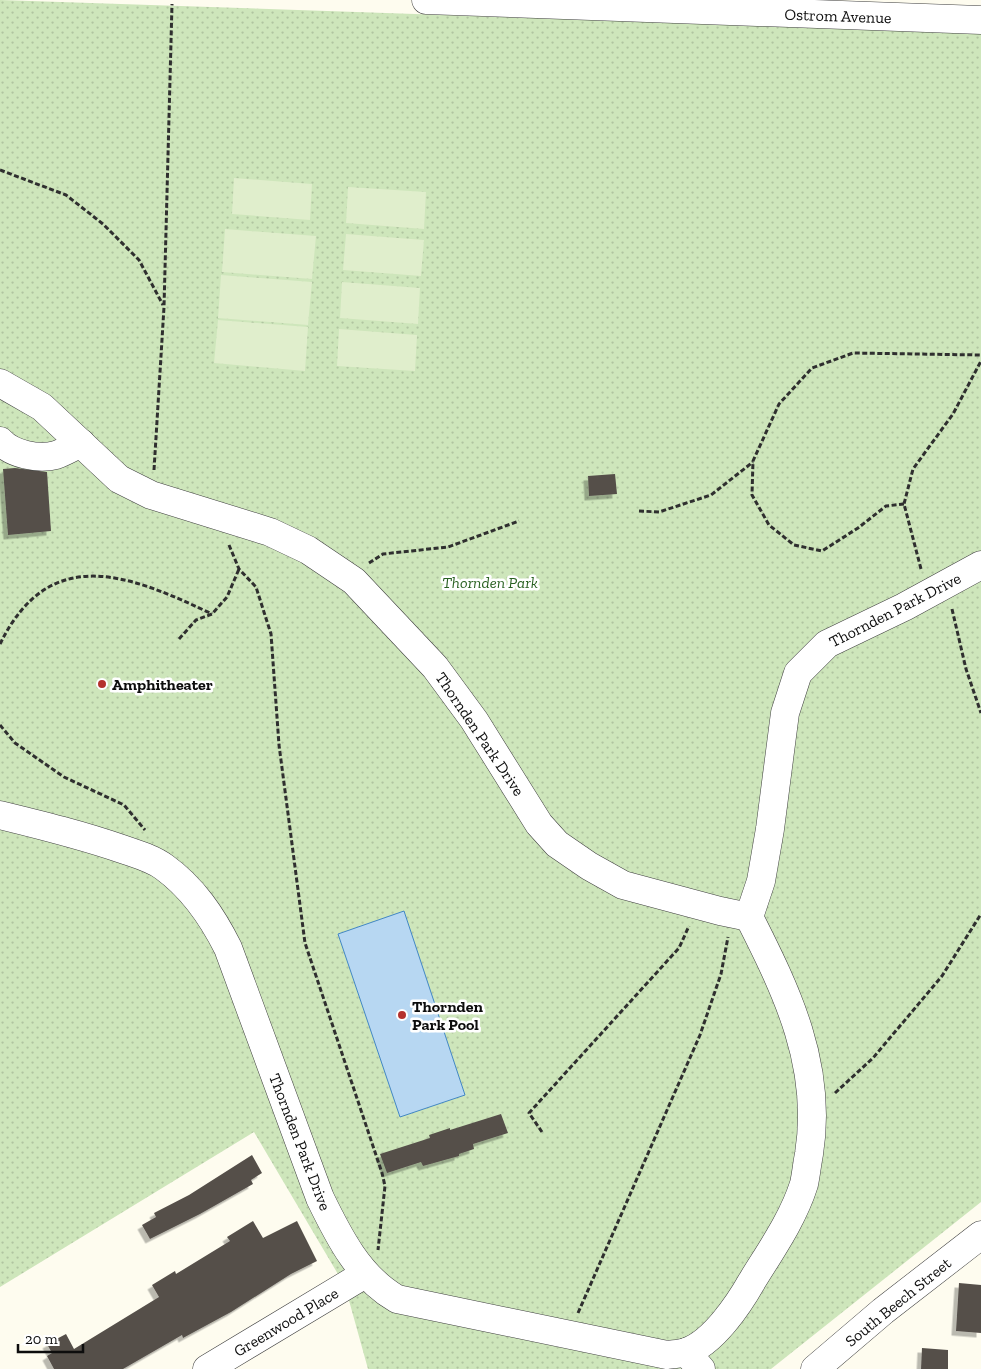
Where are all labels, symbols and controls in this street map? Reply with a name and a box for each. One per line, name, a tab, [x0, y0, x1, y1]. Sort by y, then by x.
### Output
street label: Ostrom Avenue	[784, 5, 892, 27]
street label: Thornden Park Drive	[826, 569, 964, 651]
park label: Thornden Park	[442, 573, 538, 592]
street label: Thornden Park Drive	[432, 669, 528, 799]
place label: Amphitheater	[112, 675, 213, 694]
marker: Amphitheater	[96, 678, 108, 690]
place label: Thornden Park Pool	[412, 997, 483, 1034]
marker: Thornden Park Pool	[396, 1009, 408, 1021]
street label: Thornden Park Drive	[265, 1071, 335, 1213]
street label: South Beech Street	[841, 1253, 955, 1351]
street label: Greenwood Place	[230, 1283, 342, 1361]
scale bar	[18, 1322, 82, 1354]
text: 20 m	[25, 1330, 58, 1348]

